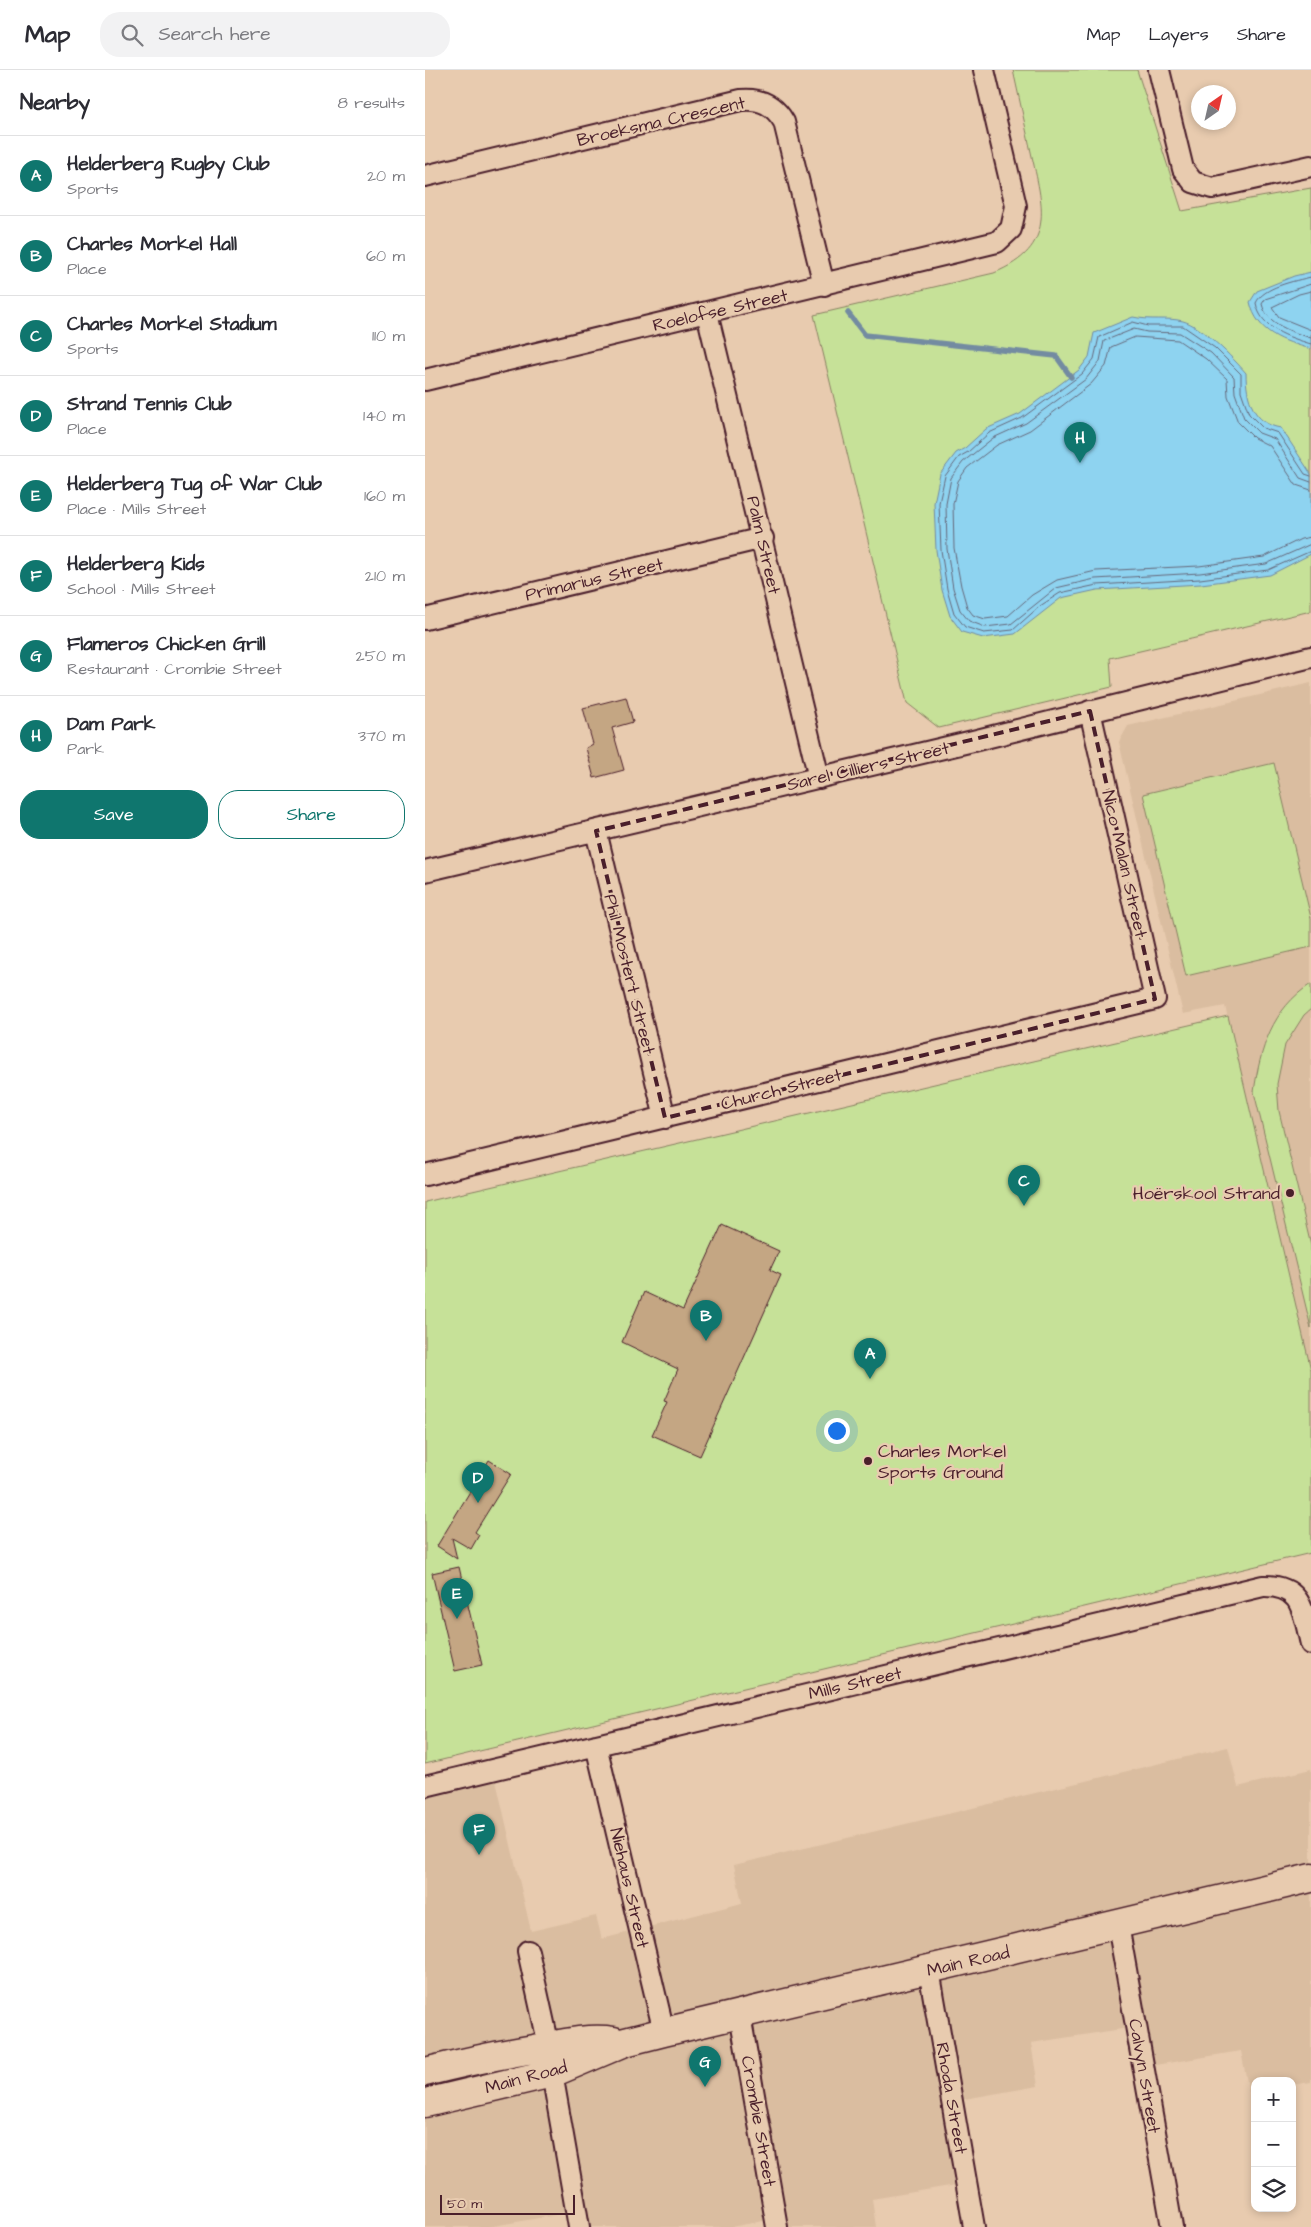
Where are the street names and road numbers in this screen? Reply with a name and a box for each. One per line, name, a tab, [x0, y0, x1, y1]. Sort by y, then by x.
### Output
street label: Broeksma Crescent	[575, 90, 748, 153]
street label: Roelofse Street	[650, 283, 791, 338]
street label: Palm Street	[740, 493, 787, 597]
street label: Primarius Street	[523, 551, 666, 608]
street label: Sarel Cilliers Street	[785, 736, 952, 797]
street label: Nico Malan Street	[1095, 788, 1154, 941]
street label: Phil Mostert Street	[598, 891, 662, 1057]
street label: Church Street	[718, 1062, 845, 1117]
street label: Mills Street	[806, 1660, 905, 1706]
street label: Niehaus Street	[604, 1826, 656, 1951]
street label: Main Road	[924, 1940, 1012, 1983]
street label: Calvyn Street	[1121, 2017, 1167, 2136]
street label: Rhoda Street	[929, 2040, 974, 2157]
street label: Main Road	[482, 2054, 570, 2100]
street label: Crombie Street	[735, 2054, 782, 2189]

